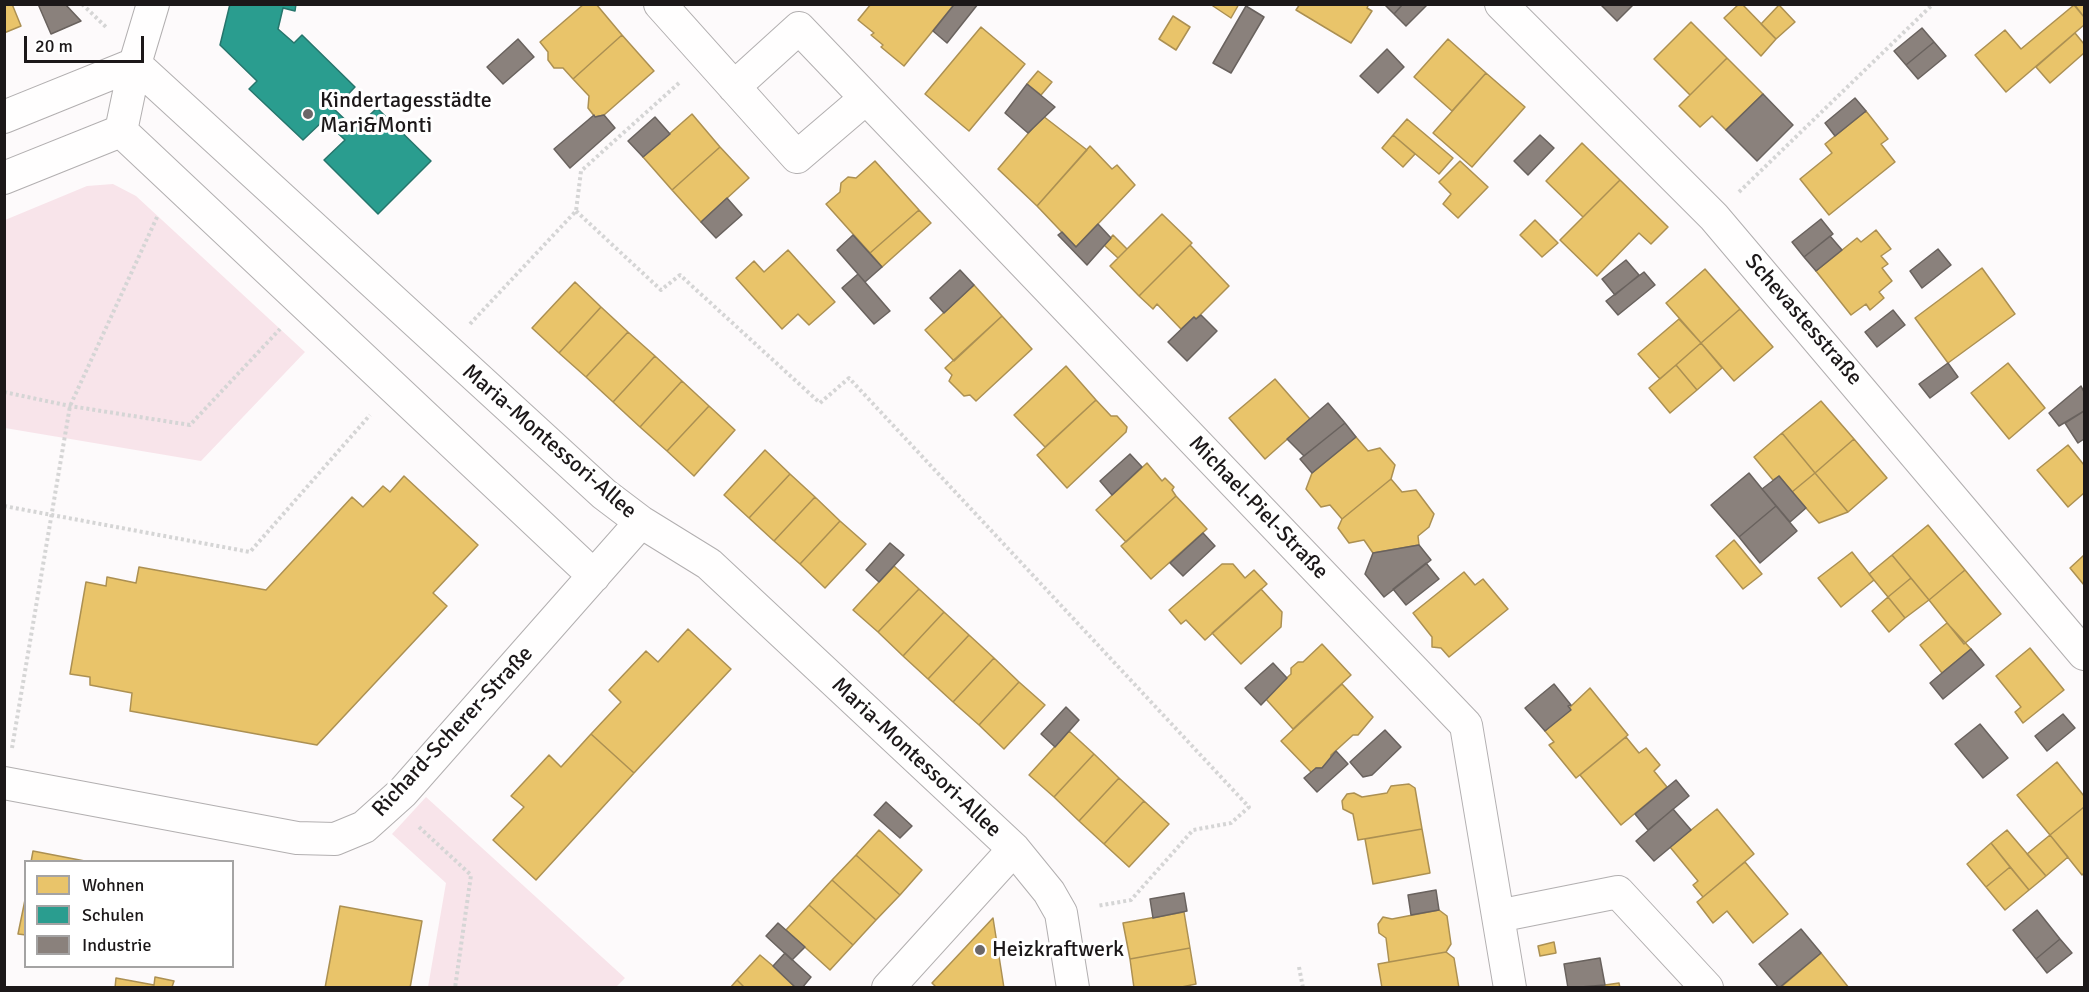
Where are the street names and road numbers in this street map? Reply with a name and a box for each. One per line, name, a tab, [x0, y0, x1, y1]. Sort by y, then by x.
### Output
street label: Schevastesstraße	[1739, 249, 1867, 391]
street label: Maria-Montessori-Allee	[456, 359, 642, 525]
street label: Michael-Piel-Straße	[1183, 431, 1333, 585]
street label: Richard-Scherer-Straße	[367, 641, 539, 823]
street label: Maria-Montessori-Allee	[826, 672, 1006, 844]

